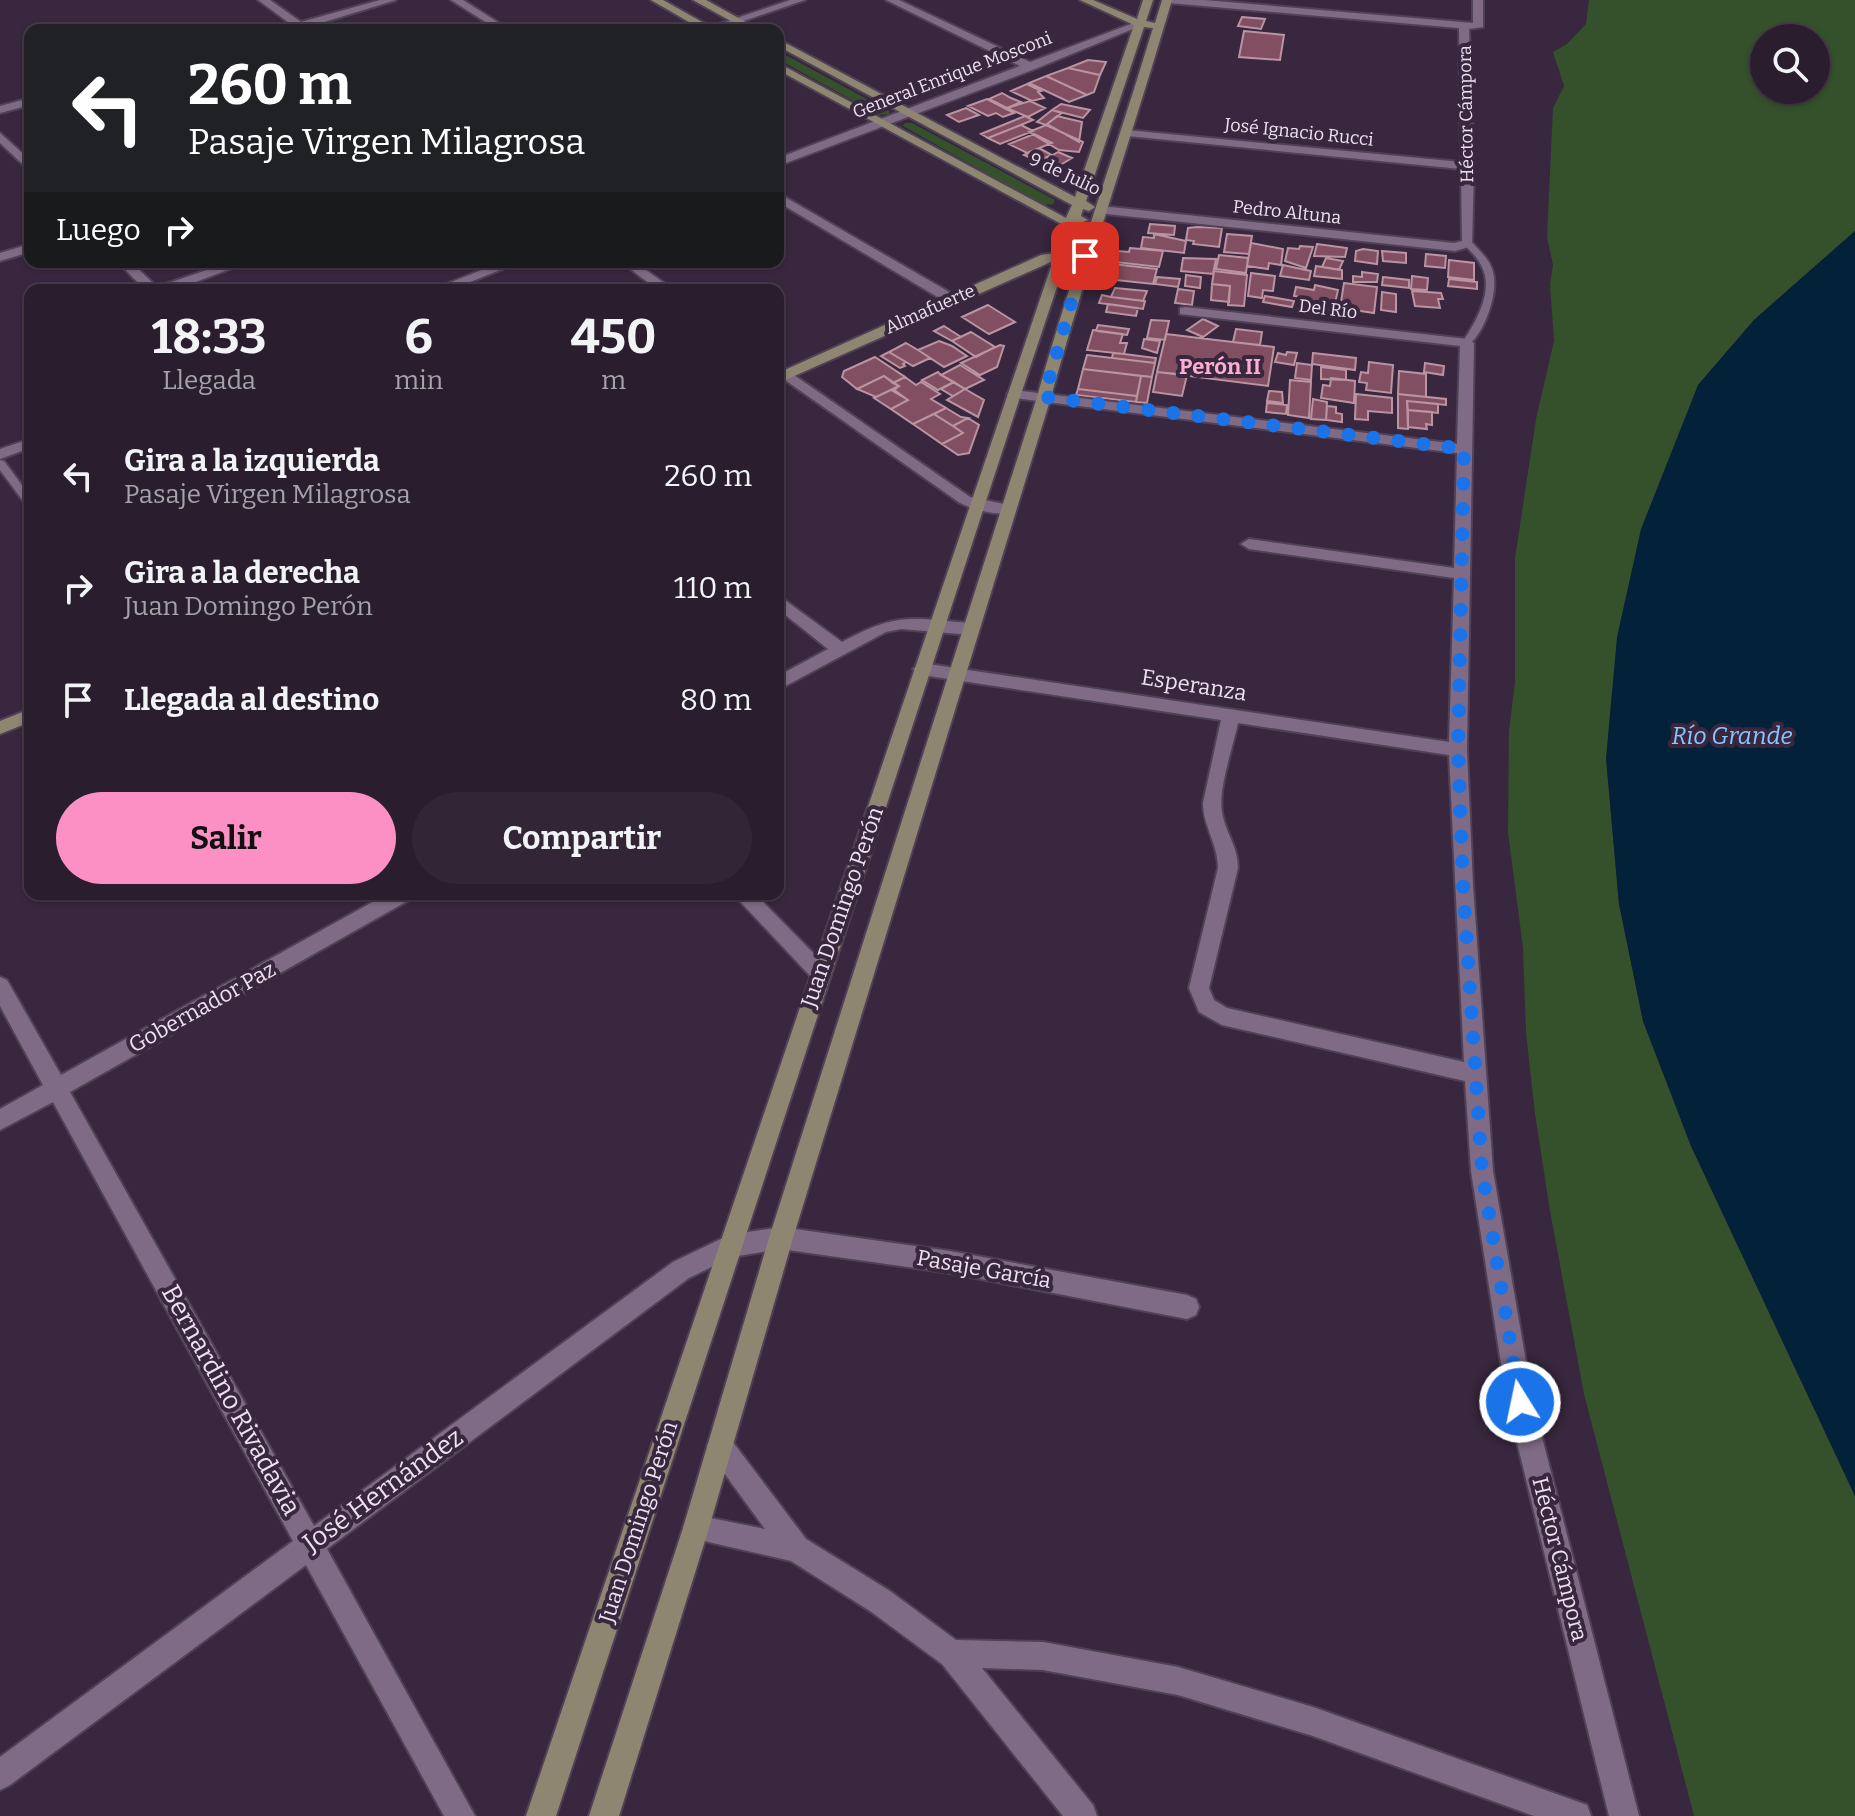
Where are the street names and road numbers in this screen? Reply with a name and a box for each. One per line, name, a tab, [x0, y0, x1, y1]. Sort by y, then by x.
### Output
street label: General Enrique Mosconi	[849, 27, 1055, 123]
street label: Héctor Cámpora	[1454, 45, 1478, 183]
street label: José Ignacio Rucci	[1223, 113, 1374, 151]
street label: 9 de Julio	[1026, 148, 1104, 200]
street label: Pedro Altuna	[1232, 195, 1343, 229]
street label: Almafuerte	[882, 279, 978, 339]
street label: Del Río	[1297, 295, 1359, 323]
street label: Esperanza	[1139, 663, 1249, 707]
street label: Juan Domingo Perón	[795, 803, 889, 1012]
street label: Gobernador Paz	[124, 955, 280, 1059]
street label: Pasaje García	[915, 1244, 1053, 1294]
street label: Bernardino Rivadavia	[155, 1279, 307, 1521]
street label: Juan Domingo Perón	[592, 1418, 683, 1627]
street label: José Hernández	[296, 1422, 469, 1559]
street label: Héctor Cámpora	[1527, 1474, 1593, 1644]

